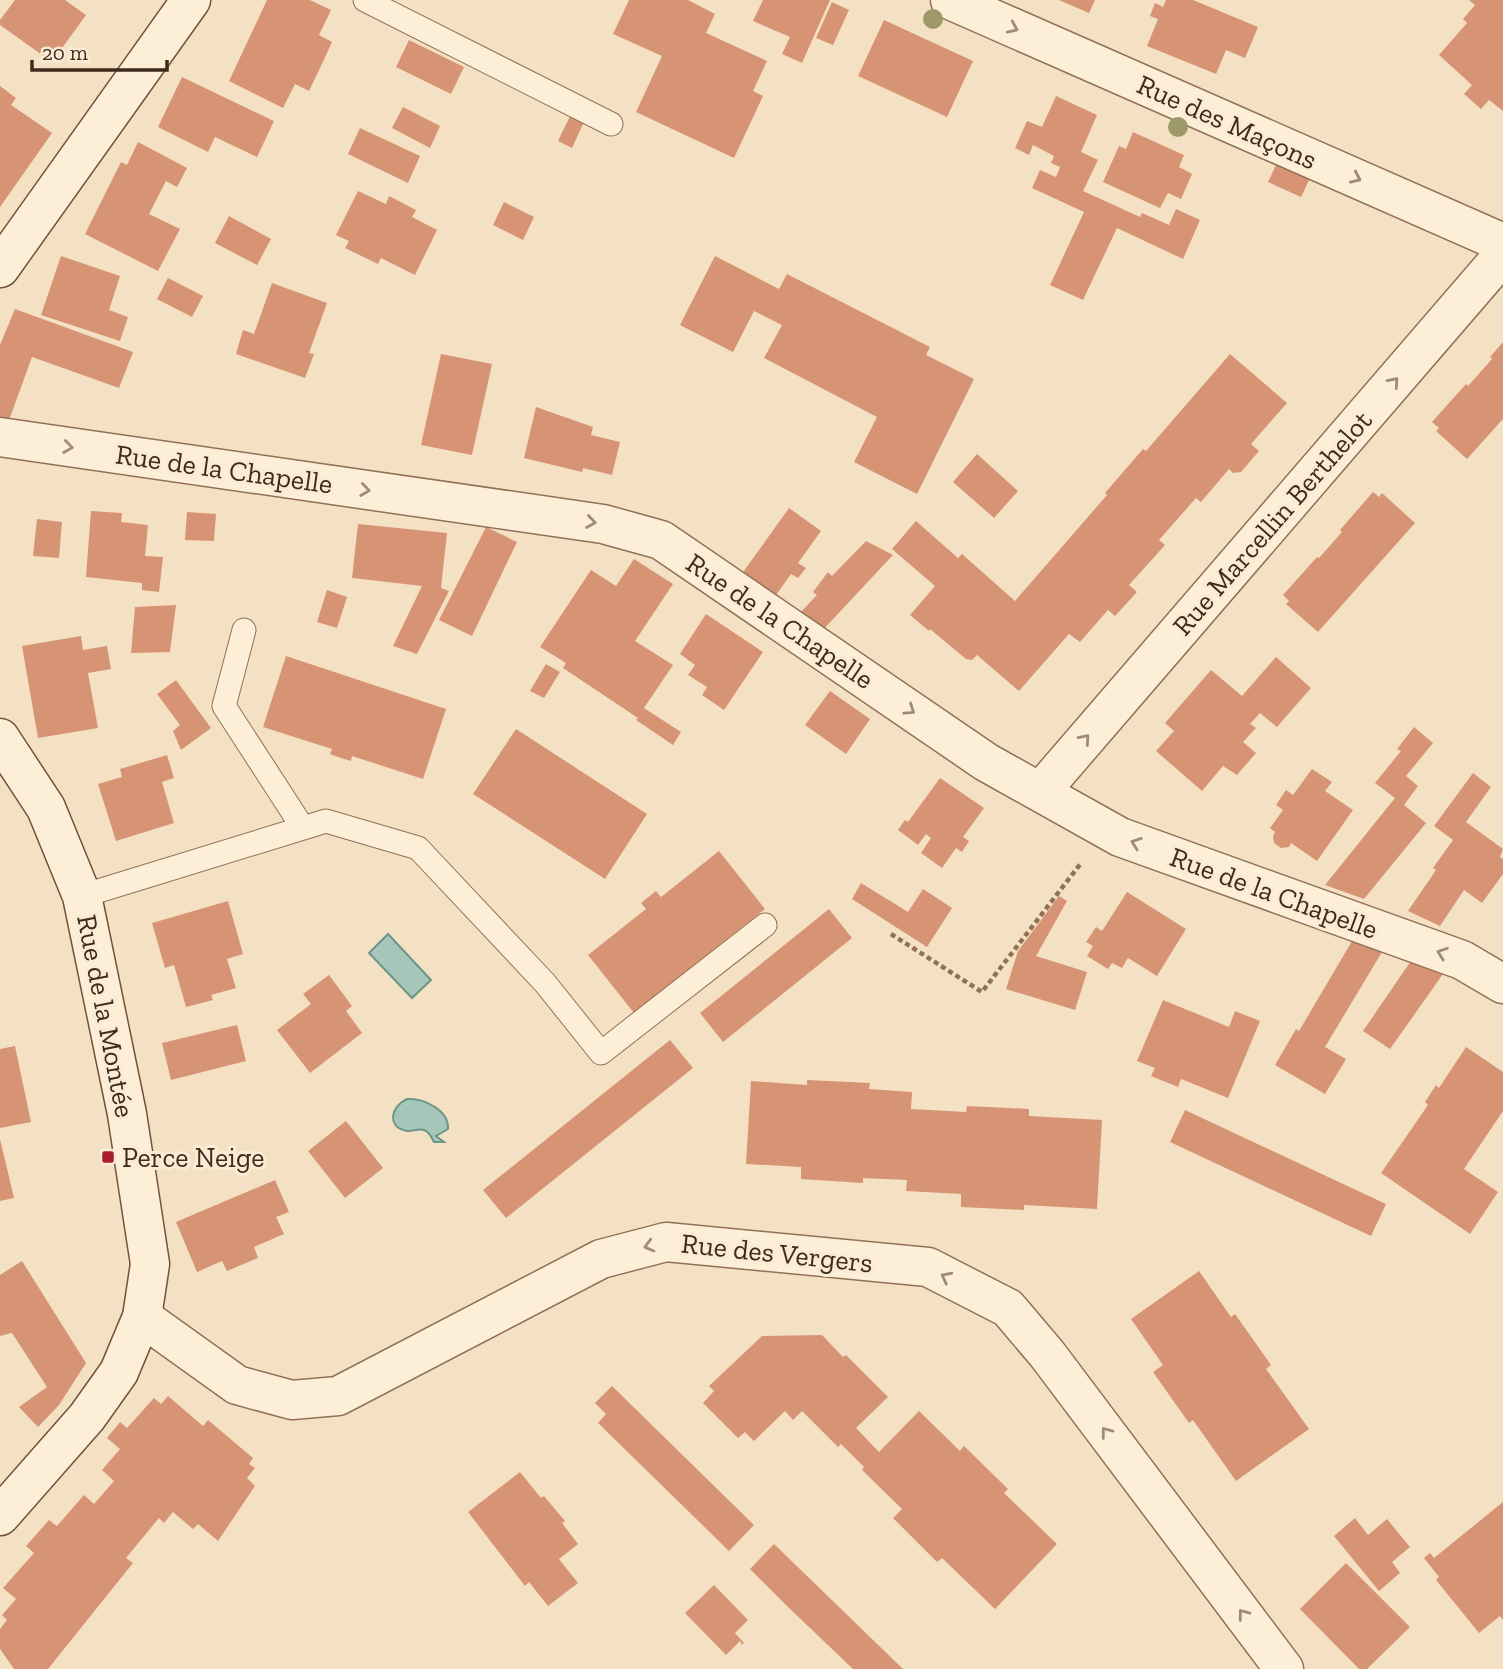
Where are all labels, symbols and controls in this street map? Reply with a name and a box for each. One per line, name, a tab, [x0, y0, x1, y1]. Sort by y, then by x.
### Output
one-way arrow	[1006, 19, 1018, 33]
scale bar	[32, 28, 166, 72]
text: 20 m	[42, 40, 88, 65]
street label: Rue des Maçons	[1132, 68, 1322, 176]
one-way arrow	[1349, 170, 1361, 184]
one-way arrow	[1386, 377, 1398, 390]
street label: Rue Marcellin Berthelot	[1166, 404, 1379, 642]
street label: Rue de la Chapelle	[113, 437, 335, 501]
one-way arrow	[62, 439, 73, 454]
one-way arrow	[360, 482, 371, 497]
one-way arrow	[585, 514, 597, 529]
street label: Rue de la Chapelle	[680, 546, 880, 696]
one-way arrow	[902, 702, 915, 714]
one-way arrow	[1077, 734, 1089, 747]
one-way arrow	[1131, 837, 1143, 851]
street label: Rue de la Chapelle	[1166, 840, 1382, 946]
street label: Rue de la Montée	[70, 912, 142, 1120]
one-way arrow	[1437, 947, 1449, 961]
place label: Perce Neige	[122, 1141, 264, 1174]
marker: Perce Neige	[100, 1149, 116, 1165]
street label: Rue des Vergers	[680, 1227, 874, 1279]
one-way arrow	[644, 1238, 656, 1252]
one-way arrow	[941, 1271, 954, 1285]
one-way arrow	[1102, 1428, 1115, 1440]
one-way arrow	[1238, 1610, 1251, 1622]

